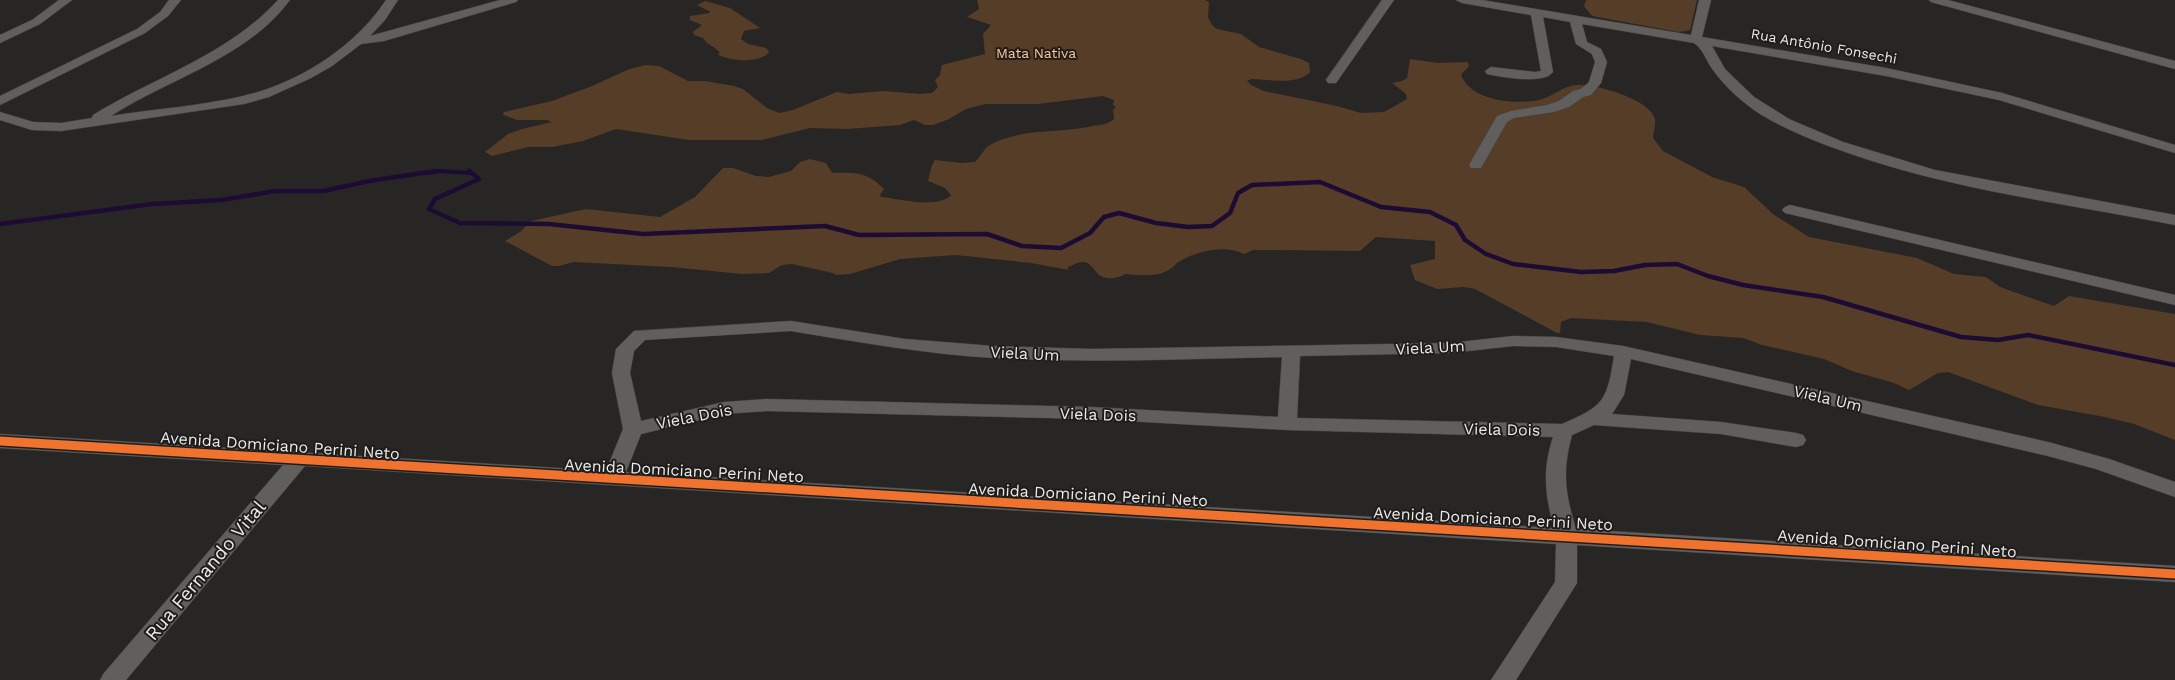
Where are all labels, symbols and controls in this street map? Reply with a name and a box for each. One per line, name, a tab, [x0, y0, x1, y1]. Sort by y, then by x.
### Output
street label: Rua Antônio Fonsechi	[1750, 25, 1898, 67]
park label: Mata Nativa	[996, 45, 1076, 61]
street label: Viela Um	[1395, 336, 1465, 359]
street label: Viela Um	[990, 342, 1060, 365]
street label: Viela Um	[1792, 381, 1864, 416]
street label: Viela Dois	[655, 400, 734, 433]
street label: Viela Dois	[1059, 404, 1137, 425]
street label: Viela Dois	[1463, 419, 1541, 440]
street label: Avenida Domiciano Perini Neto	[160, 428, 400, 463]
street label: Avenida Domiciano Perini Neto	[564, 455, 804, 486]
street label: Avenida Domiciano Perini Neto	[968, 479, 1208, 510]
street label: Rua Fernando Vital	[140, 496, 271, 645]
street label: Avenida Domiciano Perini Neto	[1373, 503, 1613, 534]
street label: Avenida Domiciano Perini Neto	[1777, 526, 2017, 561]

